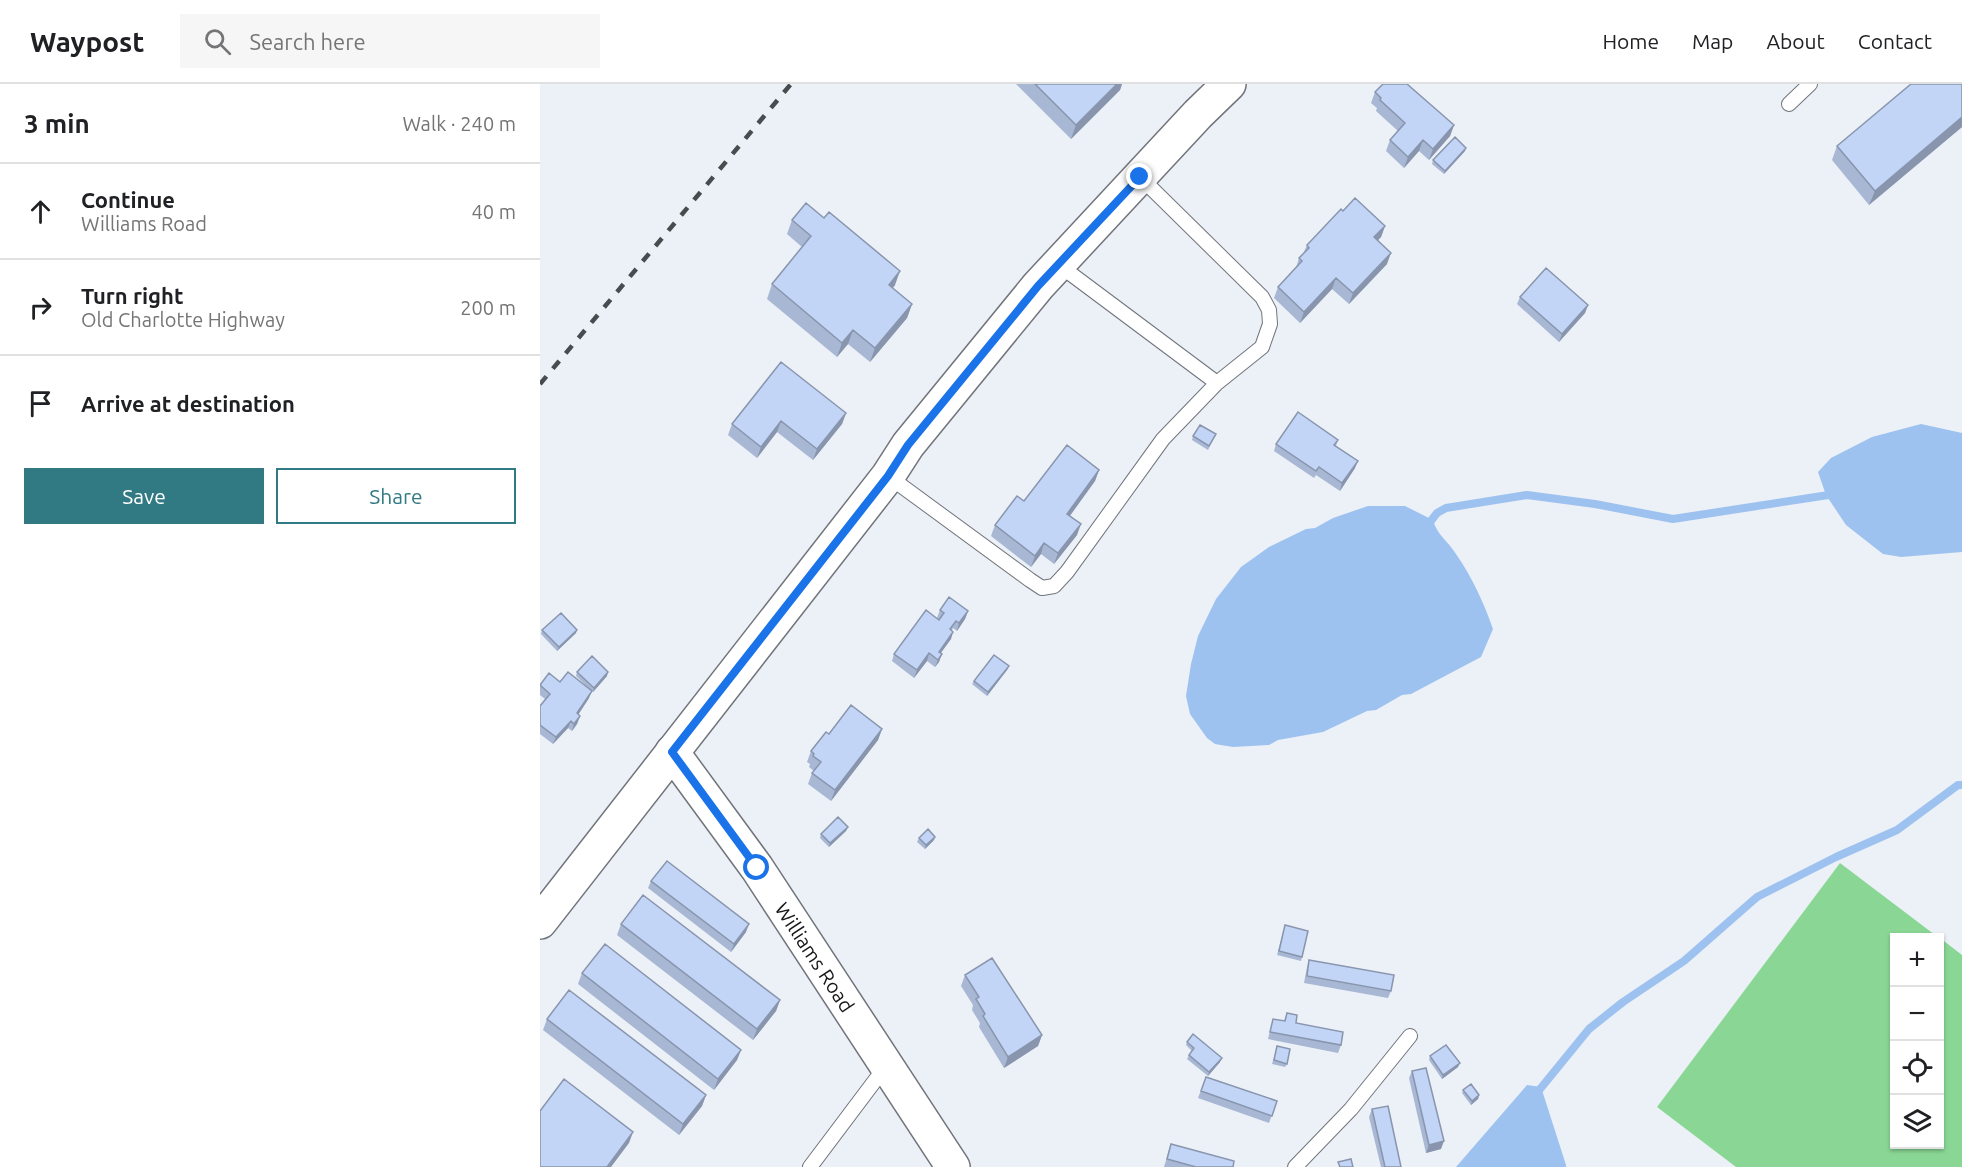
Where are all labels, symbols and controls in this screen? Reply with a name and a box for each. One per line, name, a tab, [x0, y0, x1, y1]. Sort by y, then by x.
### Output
search box	[180, 14, 600, 68]
icon: search	[201, 25, 234, 58]
text: Waypost	[30, 26, 144, 57]
text: Search here	[249, 29, 366, 54]
text: Home	[1602, 29, 1659, 53]
text: Map	[1692, 29, 1733, 53]
text: About	[1766, 29, 1825, 53]
text: Contact	[1858, 29, 1932, 53]
text: 3 min	[24, 109, 90, 138]
text: Walk · 240 m	[403, 112, 516, 135]
route end	[1126, 163, 1152, 189]
text: Continue	[81, 187, 175, 212]
icon: ahead	[24, 195, 57, 228]
text: 40 m	[472, 200, 516, 223]
text: Williams Road	[81, 212, 207, 235]
text: Turn right	[81, 283, 183, 308]
icon: right	[24, 291, 57, 324]
text: 200 m	[460, 296, 516, 319]
text: Old Charlotte Highway	[81, 308, 285, 331]
icon: arrive	[24, 387, 57, 420]
text: Arrive at destination	[81, 391, 295, 416]
button: Save	[24, 468, 264, 524]
button: Share	[276, 468, 516, 524]
route start	[743, 854, 769, 880]
street label: Williams Road	[771, 898, 859, 1016]
map controls	[1890, 933, 1944, 1149]
button: +	[1890, 933, 1944, 987]
button: −	[1890, 987, 1944, 1041]
button: locate	[1890, 1041, 1944, 1095]
button: layers	[1890, 1095, 1944, 1149]

